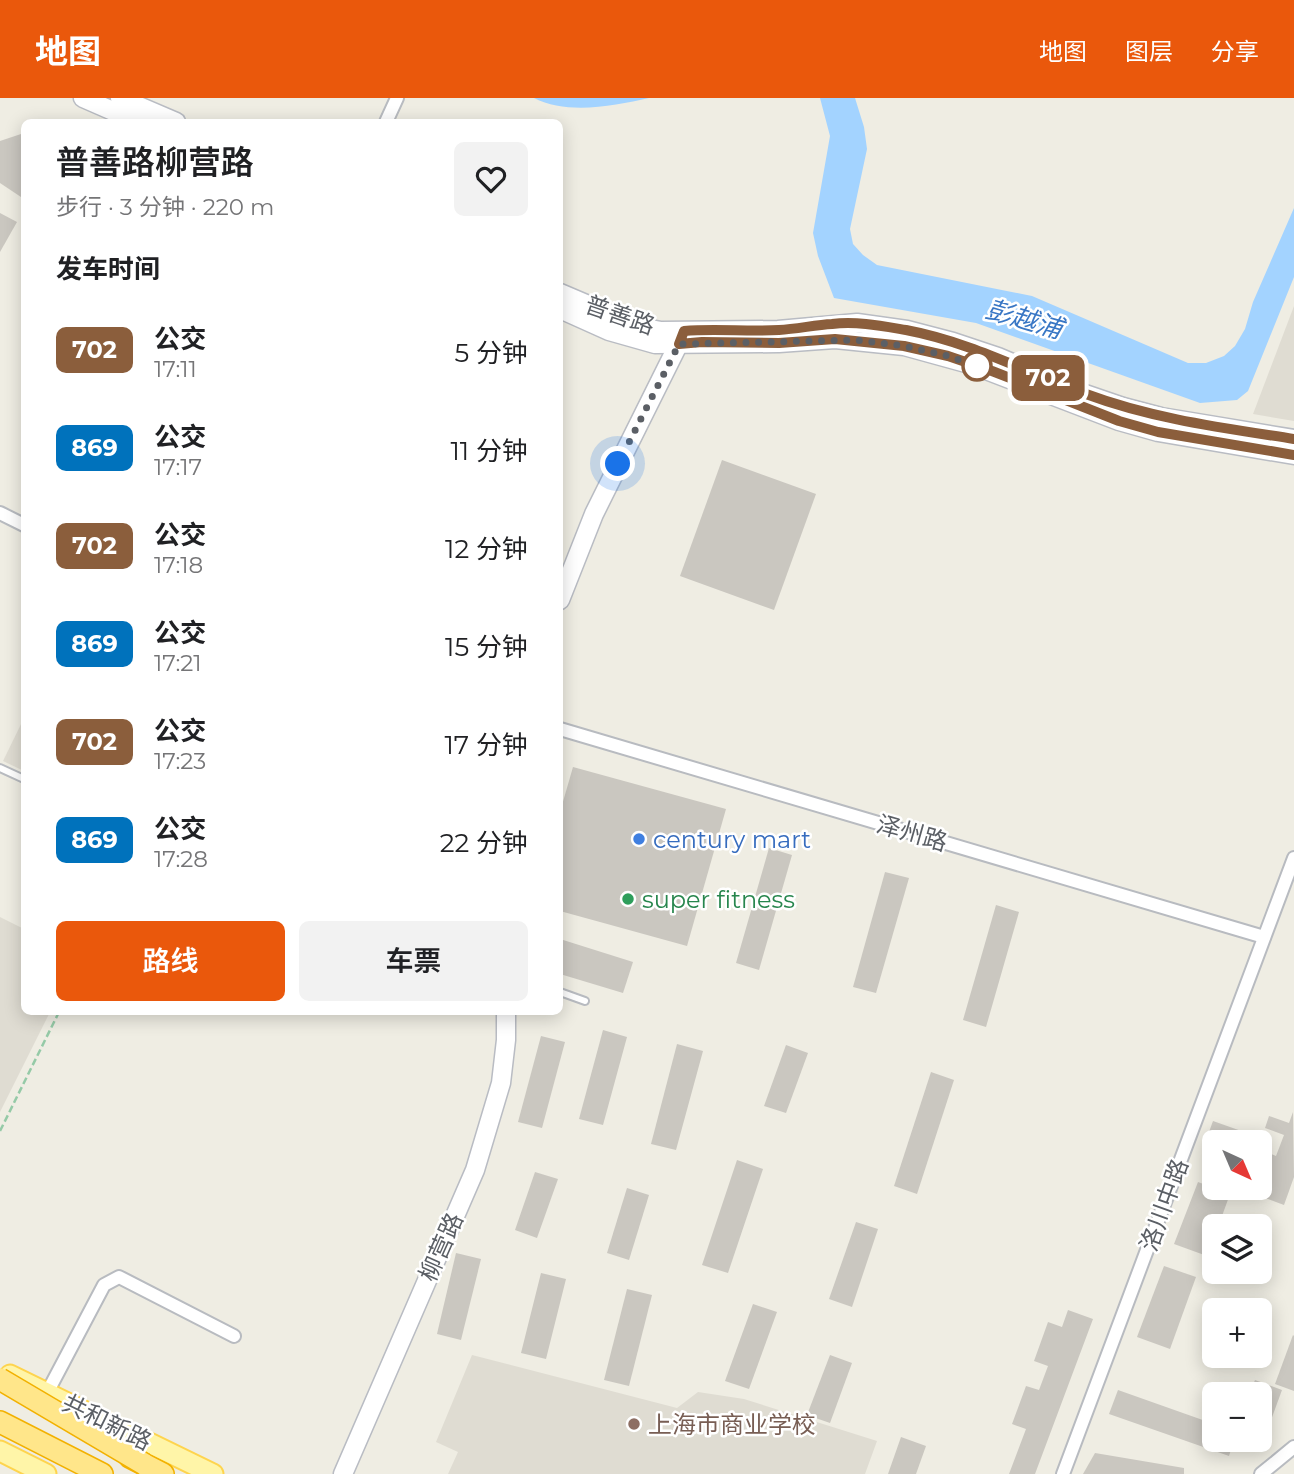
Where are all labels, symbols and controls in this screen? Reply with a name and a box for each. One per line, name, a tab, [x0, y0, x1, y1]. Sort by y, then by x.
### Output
text: 地图	[35, 31, 101, 71]
text: 地图	[1039, 37, 1087, 66]
text: 图层	[1125, 37, 1173, 66]
text: 分享	[1211, 37, 1259, 66]
text: 普善路柳营路	[56, 142, 254, 182]
button: heart	[454, 142, 528, 216]
text: 步行 · 3 分钟 · 220 m	[56, 193, 274, 221]
text: 发车时间	[56, 253, 160, 285]
street label: 普善路	[581, 290, 659, 340]
water label: 彭越浦	[982, 293, 1070, 346]
text: 公交	[154, 323, 206, 355]
text: 702	[72, 335, 117, 364]
text: 5 分钟	[454, 337, 528, 369]
unlabelled marker	[962, 351, 992, 381]
text: 17:11	[154, 355, 197, 383]
line badge: 702	[1008, 355, 1088, 401]
text: 702	[1026, 363, 1070, 392]
text: 公交	[154, 421, 206, 453]
text: 869	[71, 433, 118, 462]
text: 11 分钟	[450, 435, 528, 467]
your location	[600, 446, 635, 481]
text: 17:17	[154, 453, 202, 481]
text: 公交	[154, 519, 206, 551]
text: 702	[72, 531, 117, 560]
text: 12 分钟	[445, 533, 528, 565]
text: 17:18	[154, 551, 203, 579]
text: 公交	[154, 617, 206, 649]
text: 869	[71, 629, 118, 658]
text: 15 分钟	[445, 631, 528, 663]
text: 17:21	[154, 649, 202, 677]
text: 公交	[154, 715, 206, 747]
text: 702	[72, 727, 117, 756]
text: 17 分钟	[444, 729, 528, 761]
text: 17:23	[154, 747, 206, 775]
street label: 泽州路	[873, 809, 951, 857]
text: 公交	[154, 813, 206, 845]
text: 869	[71, 825, 118, 854]
place label: century mart	[653, 825, 811, 854]
text: 22 分钟	[440, 827, 528, 859]
marker: century mart	[631, 831, 647, 847]
text: 17:28	[154, 845, 208, 873]
place label: super fitness	[642, 885, 795, 914]
marker: super fitness	[620, 891, 636, 907]
button: 路线	[56, 921, 285, 1001]
button: 车票	[299, 921, 528, 1001]
north arrow	[1202, 1130, 1272, 1200]
map controls	[1202, 1130, 1272, 1452]
street label: 洛川中路	[1134, 1155, 1194, 1255]
street label: 柳营路	[413, 1208, 469, 1286]
button: layers	[1202, 1214, 1272, 1284]
button: +	[1202, 1298, 1272, 1368]
button: −	[1202, 1382, 1272, 1452]
street label: 共和新路	[58, 1388, 156, 1456]
place label: 上海市商业学校	[648, 1410, 816, 1439]
marker: 上海市商业学校	[626, 1416, 642, 1432]

